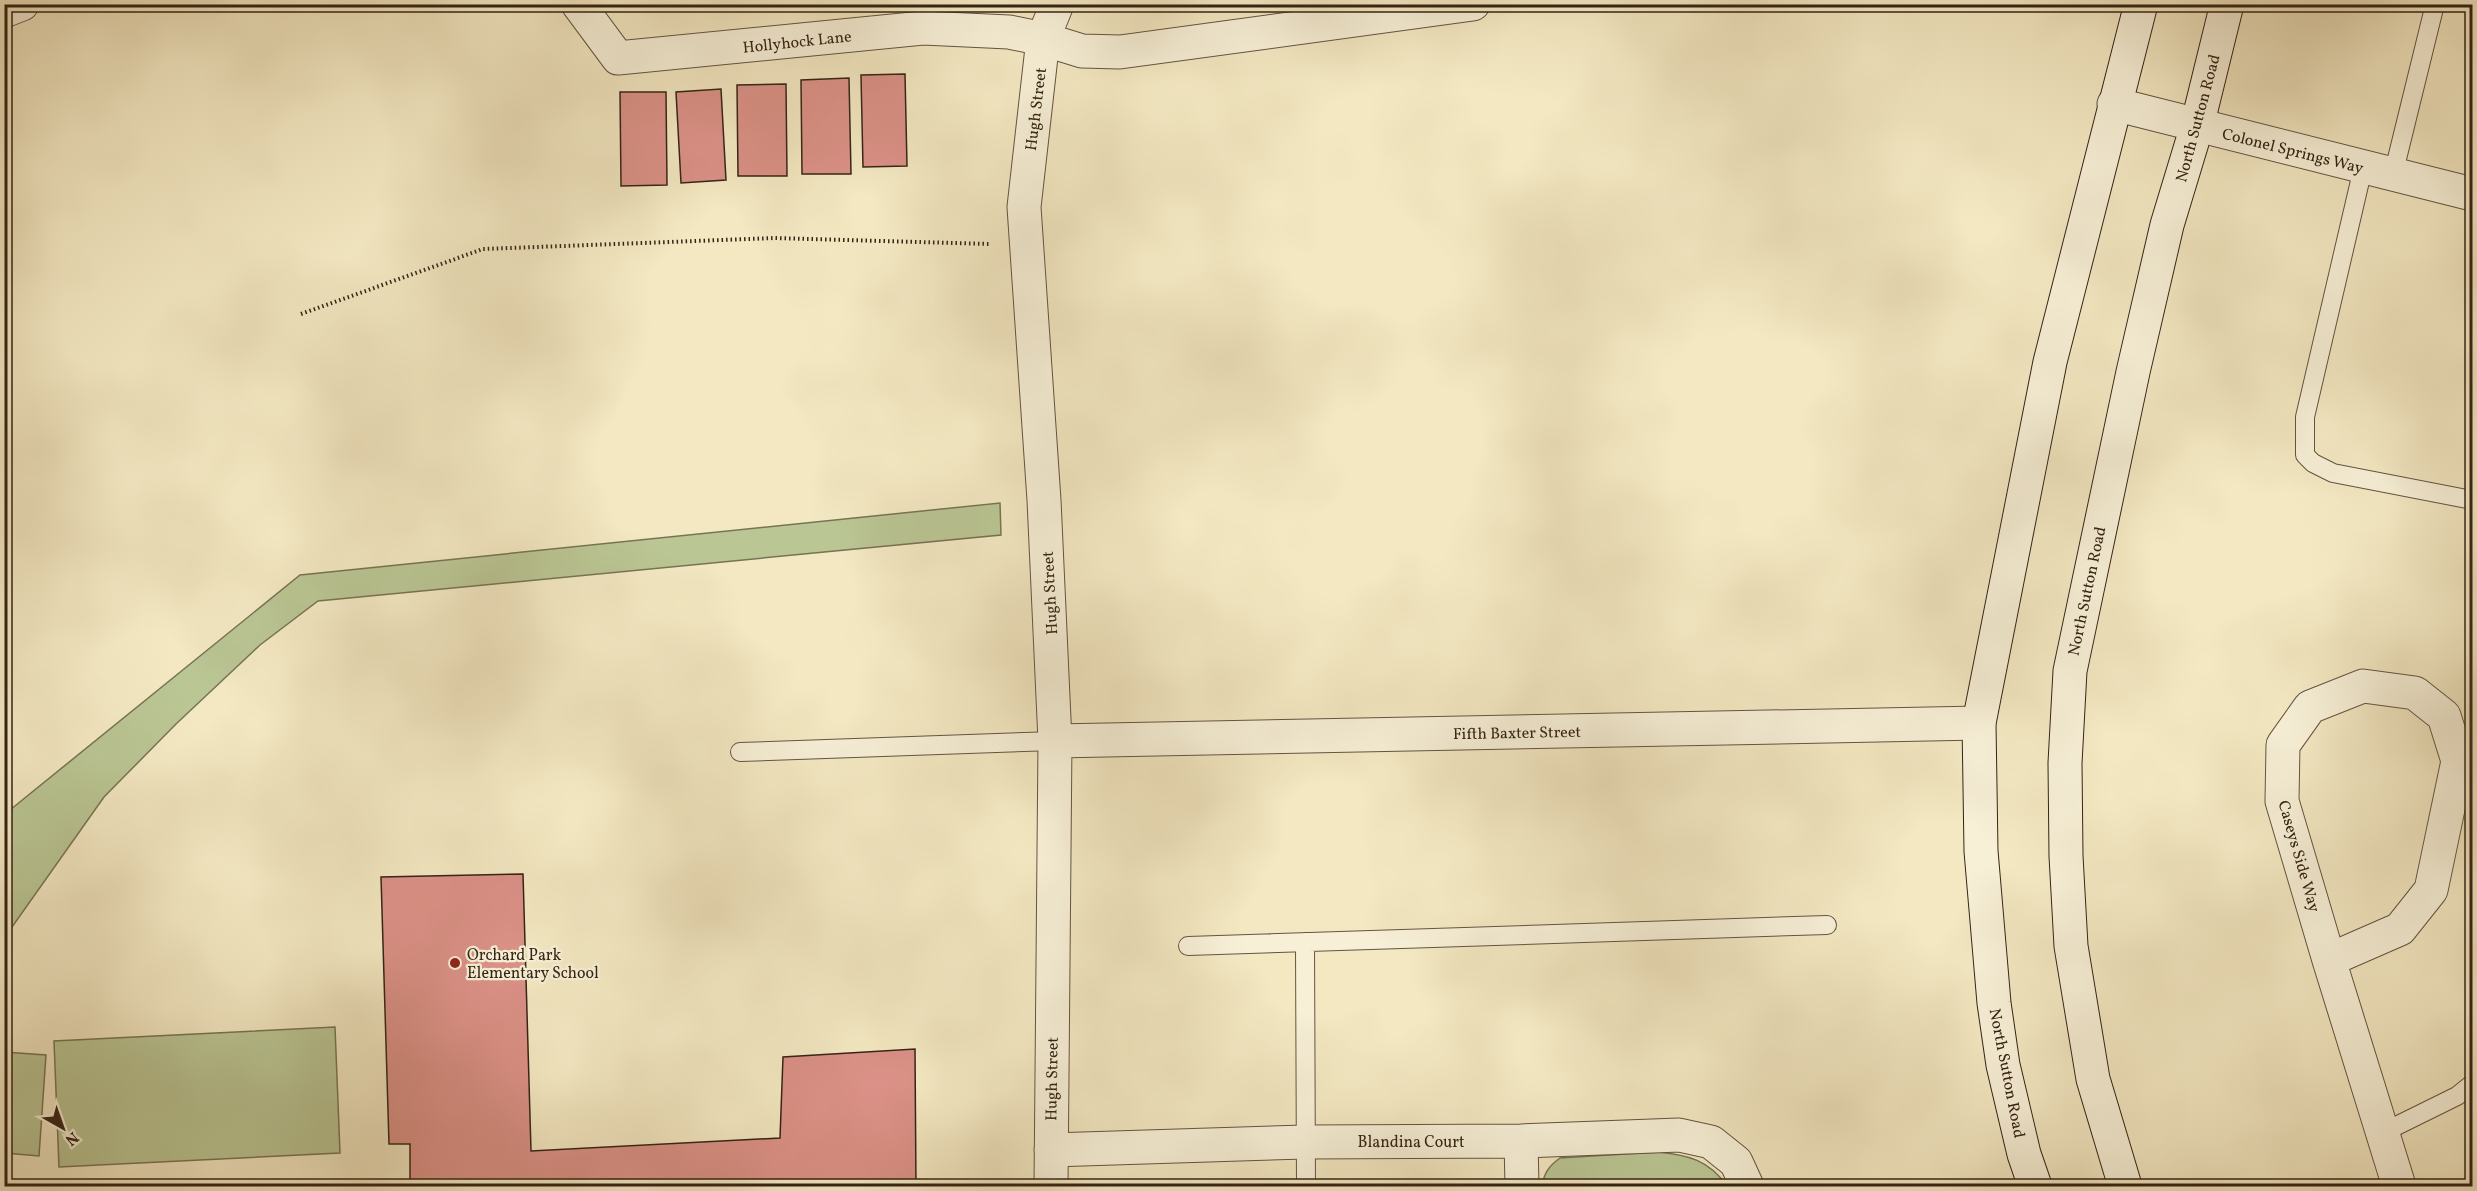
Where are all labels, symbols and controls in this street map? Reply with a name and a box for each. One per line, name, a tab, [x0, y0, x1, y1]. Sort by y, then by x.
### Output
street label: Hollyhock Lane	[742, 26, 853, 60]
street label: North Sutton Road	[2171, 52, 2227, 185]
street label: Hugh Street	[1021, 66, 1053, 152]
street label: Colonel Springs Way	[2219, 124, 2366, 180]
street label: North Sutton Road	[2064, 525, 2112, 658]
street label: Hugh Street	[1038, 550, 1064, 635]
street label: Fifth Baxter Street	[1453, 722, 1582, 746]
street label: Caseys Side Way	[2272, 798, 2325, 915]
place label: Orchard Park Elementary School	[467, 945, 599, 985]
marker: Orchard Park Elementary School	[448, 956, 462, 970]
street label: North Sutton Road	[1983, 1007, 2029, 1140]
street label: Hugh Street	[1041, 1037, 1065, 1121]
north arrow	[33, 1098, 93, 1158]
text: N	[60, 1126, 83, 1150]
street label: Blandina Court	[1357, 1132, 1465, 1154]

